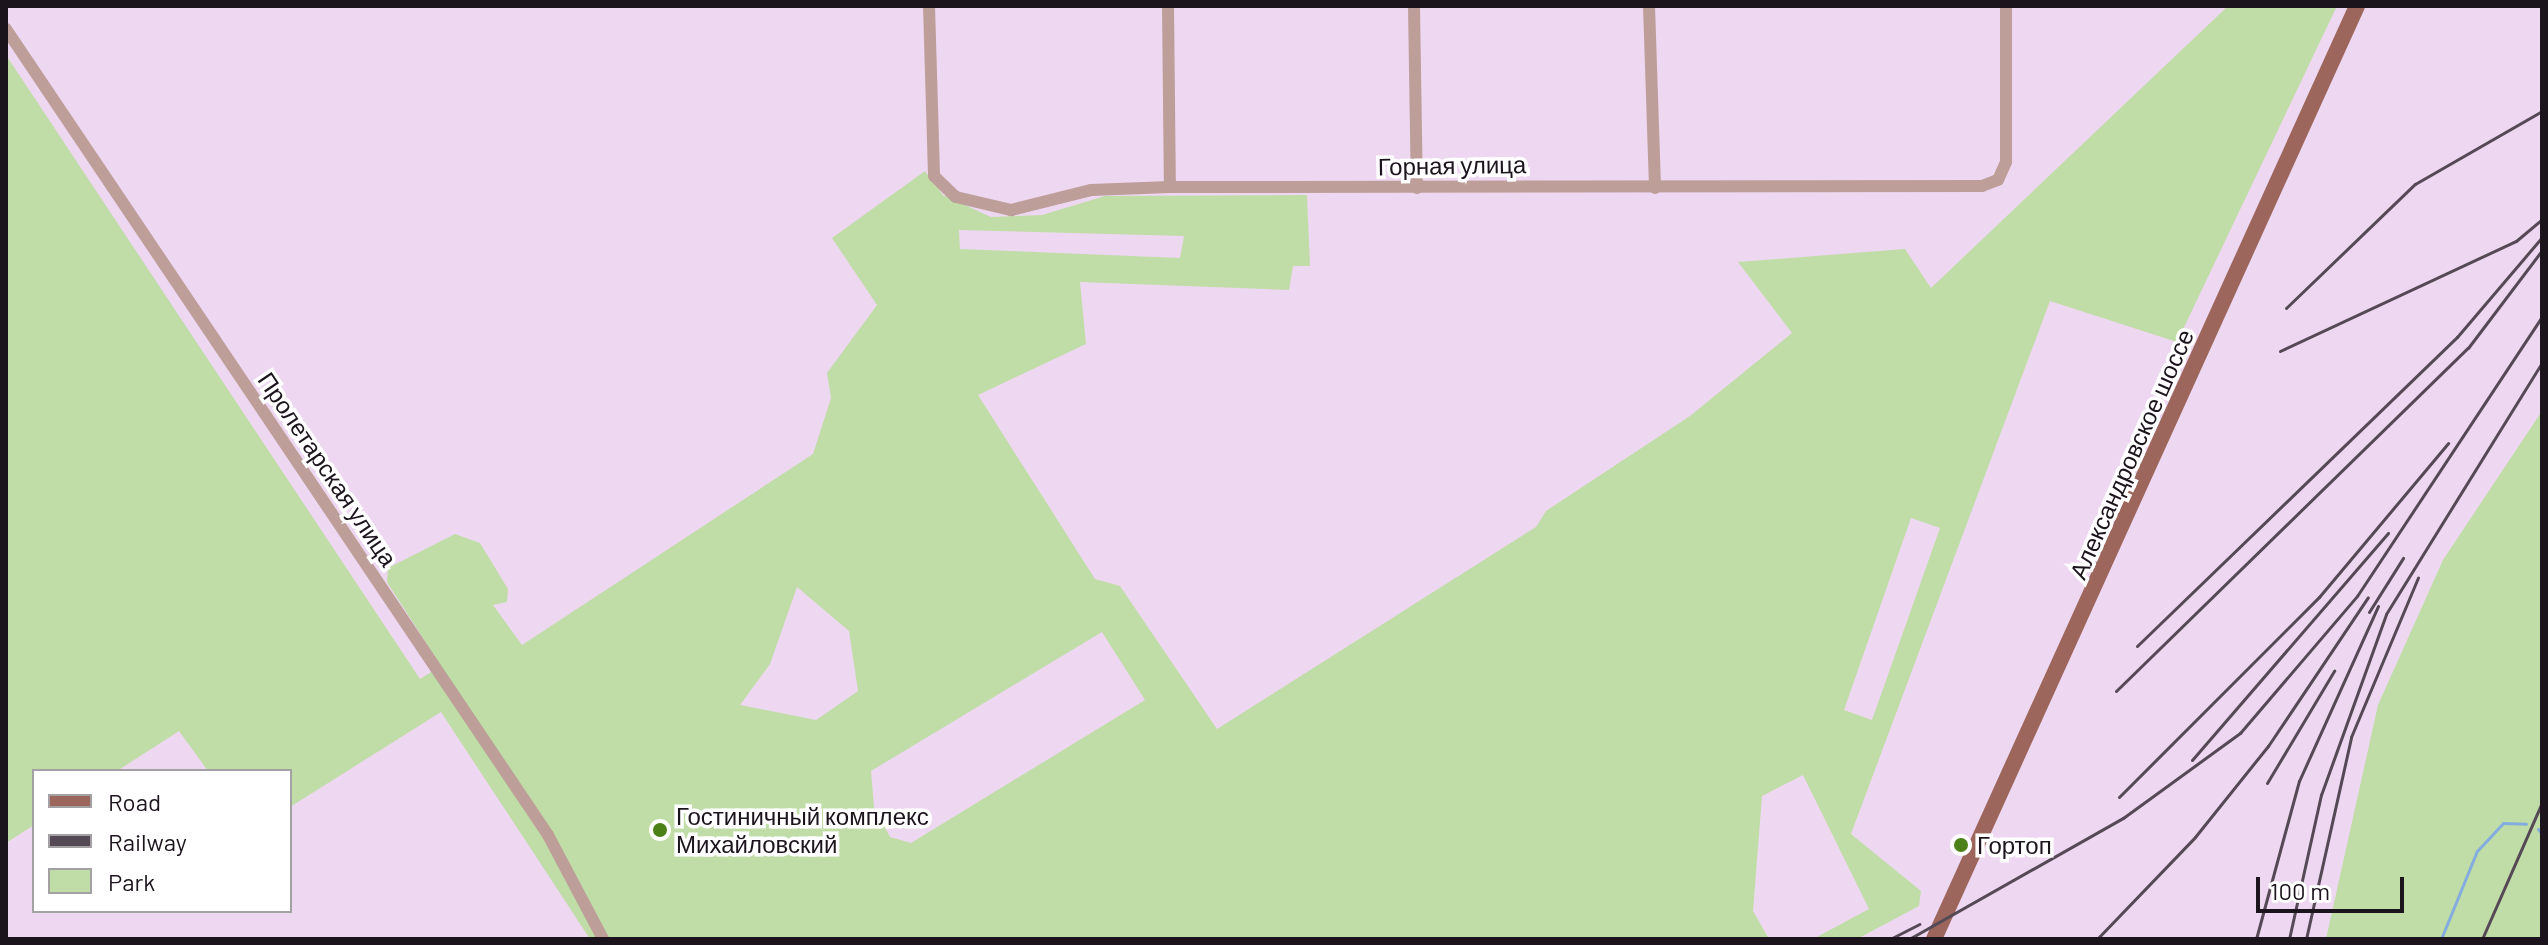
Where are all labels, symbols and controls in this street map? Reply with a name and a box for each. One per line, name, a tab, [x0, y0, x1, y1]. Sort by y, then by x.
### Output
street label: Горная улица	[1378, 149, 1526, 181]
street label: Александровское шоссе	[2063, 325, 2199, 583]
street label: Пролетарская улица	[252, 367, 404, 571]
legend	[32, 769, 292, 913]
text: Road	[108, 787, 161, 816]
place label: Гостиничный комплекс Михайловский	[676, 802, 929, 858]
marker: Гостиничный комплекс Михайловский	[651, 821, 669, 839]
text: Railway	[108, 827, 187, 856]
place label: Гортоп	[1977, 831, 2052, 859]
marker: Гортоп	[1952, 836, 1970, 854]
scale bar	[2260, 861, 2408, 911]
text: Park	[108, 867, 155, 896]
text: 100 m	[2270, 876, 2330, 905]

